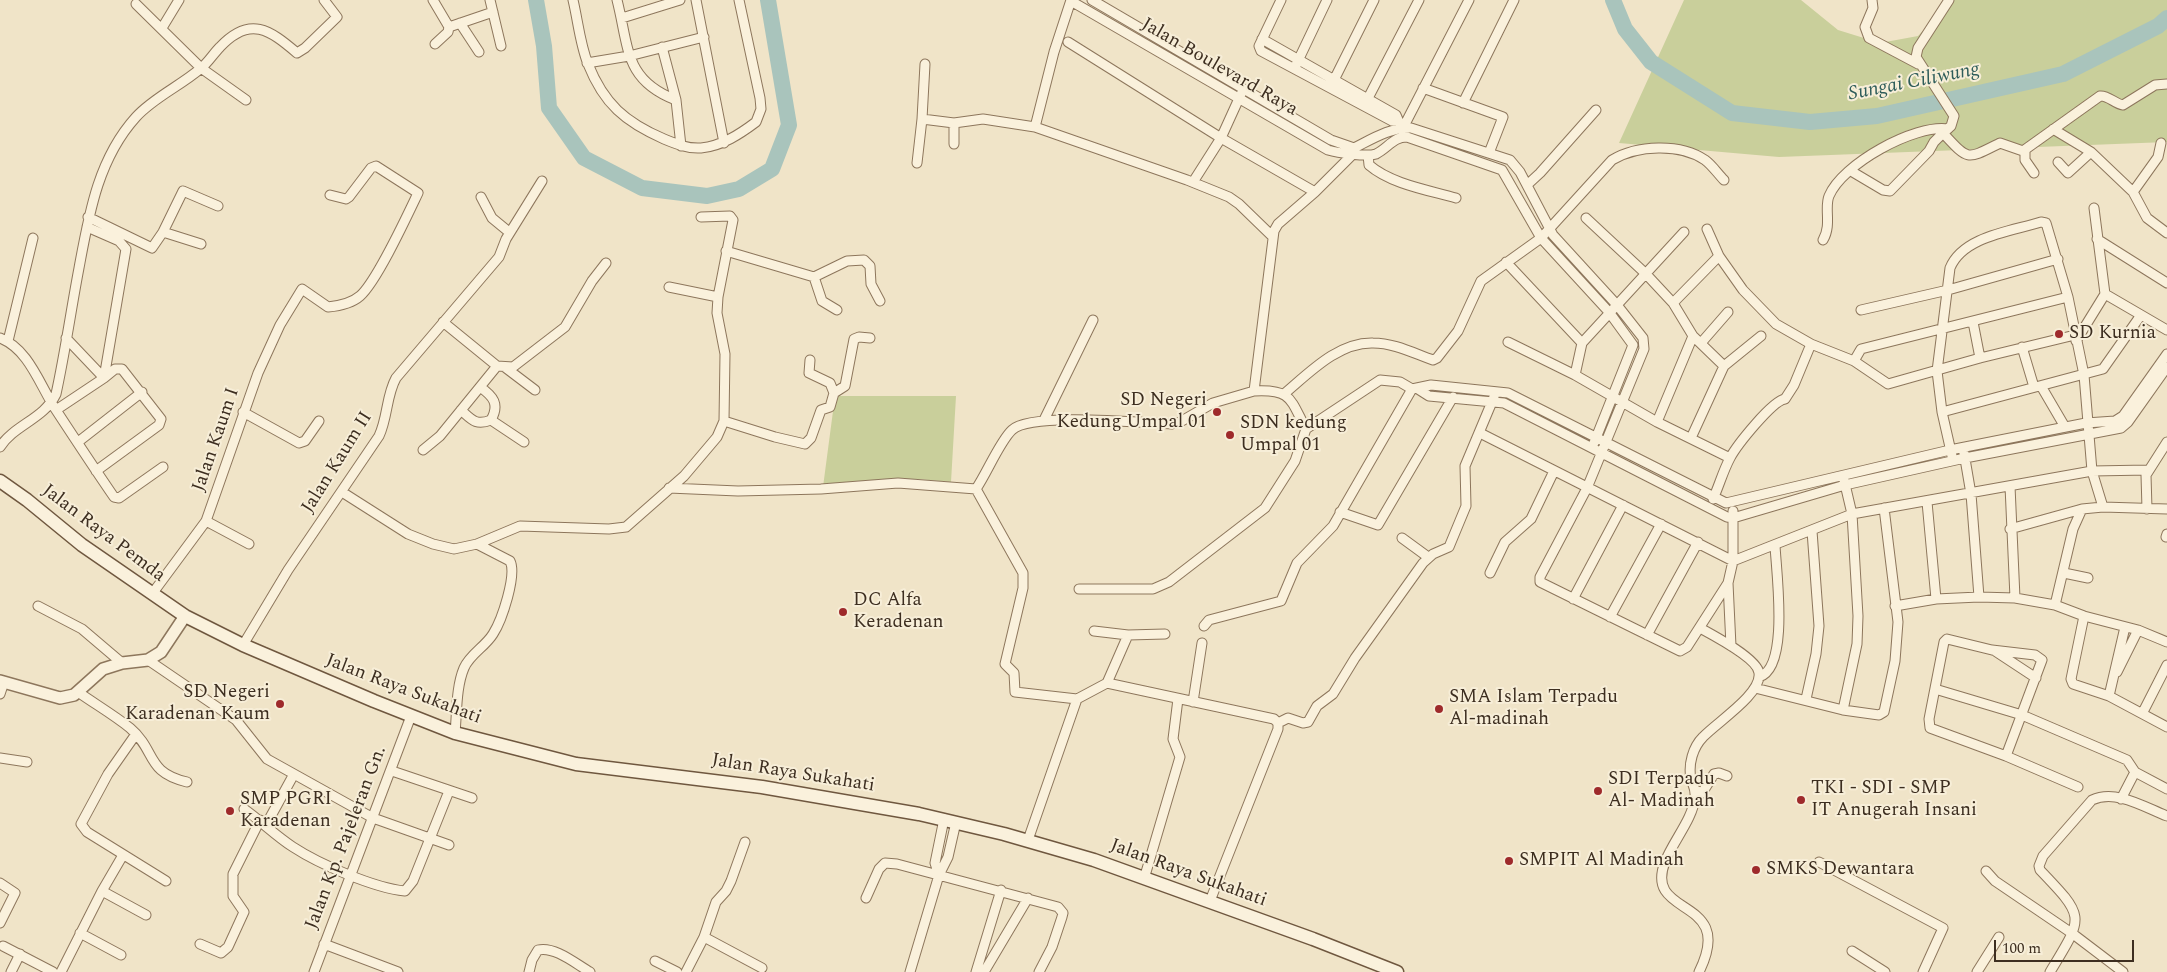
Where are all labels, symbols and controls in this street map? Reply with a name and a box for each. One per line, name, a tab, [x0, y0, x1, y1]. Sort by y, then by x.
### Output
street label: Jalan Boulevard Raya	[1137, 14, 1301, 122]
water label: Sungai Ciliwung	[1846, 59, 1982, 107]
place label: SD Kurnia	[2069, 323, 2156, 345]
marker: SD Kurnia	[2053, 328, 2065, 340]
street label: Jalan Kaum I	[189, 385, 245, 495]
place label: SD Negeri Kedung Umpal 01	[1056, 390, 1207, 434]
marker: SD Negeri Kedung Umpal 01	[1211, 406, 1223, 418]
street label: Jalan Kaum II	[298, 408, 378, 518]
place label: SDN kedung Umpal 01	[1240, 413, 1347, 457]
marker: SDN kedung Umpal 01	[1224, 429, 1236, 441]
street label: Jalan Raya Pemda	[37, 480, 169, 588]
place label: DC Alfa Keradenan	[853, 590, 944, 634]
marker: DC Alfa Keradenan	[837, 606, 849, 618]
street label: Jalan Raya Sukahati	[322, 650, 484, 730]
place label: SD Negeri Karadenan Kaum	[125, 682, 270, 726]
place label: SMA Islam Terpadu Al-madinah	[1449, 687, 1618, 731]
marker: SD Negeri Karadenan Kaum	[274, 698, 286, 710]
marker: SMA Islam Terpadu Al-madinah	[1433, 703, 1445, 715]
street label: Jalan Kp. Pajeleran Gn.	[301, 743, 393, 933]
street label: Jalan Raya Sukahati	[710, 750, 876, 798]
place label: SDI Terpadu Al- Madinah	[1608, 769, 1715, 813]
place label: TKI - SDI - SMP IT Anugerah Insani	[1811, 778, 1977, 822]
marker: SDI Terpadu Al- Madinah	[1592, 785, 1604, 797]
place label: SMP PGRI Karadenan	[240, 789, 332, 833]
marker: TKI - SDI - SMP IT Anugerah Insani	[1795, 794, 1807, 806]
marker: SMP PGRI Karadenan	[224, 805, 236, 817]
street label: Jalan Raya Sukahati	[1107, 835, 1269, 913]
place label: SMPIT Al Madinah	[1519, 850, 1684, 872]
marker: SMPIT Al Madinah	[1503, 855, 1515, 867]
place label: SMKS Dewantara	[1766, 859, 1914, 881]
marker: SMKS Dewantara	[1750, 864, 1762, 876]
scale bar	[1997, 930, 2137, 962]
text: 100 m	[2002, 937, 2041, 960]

